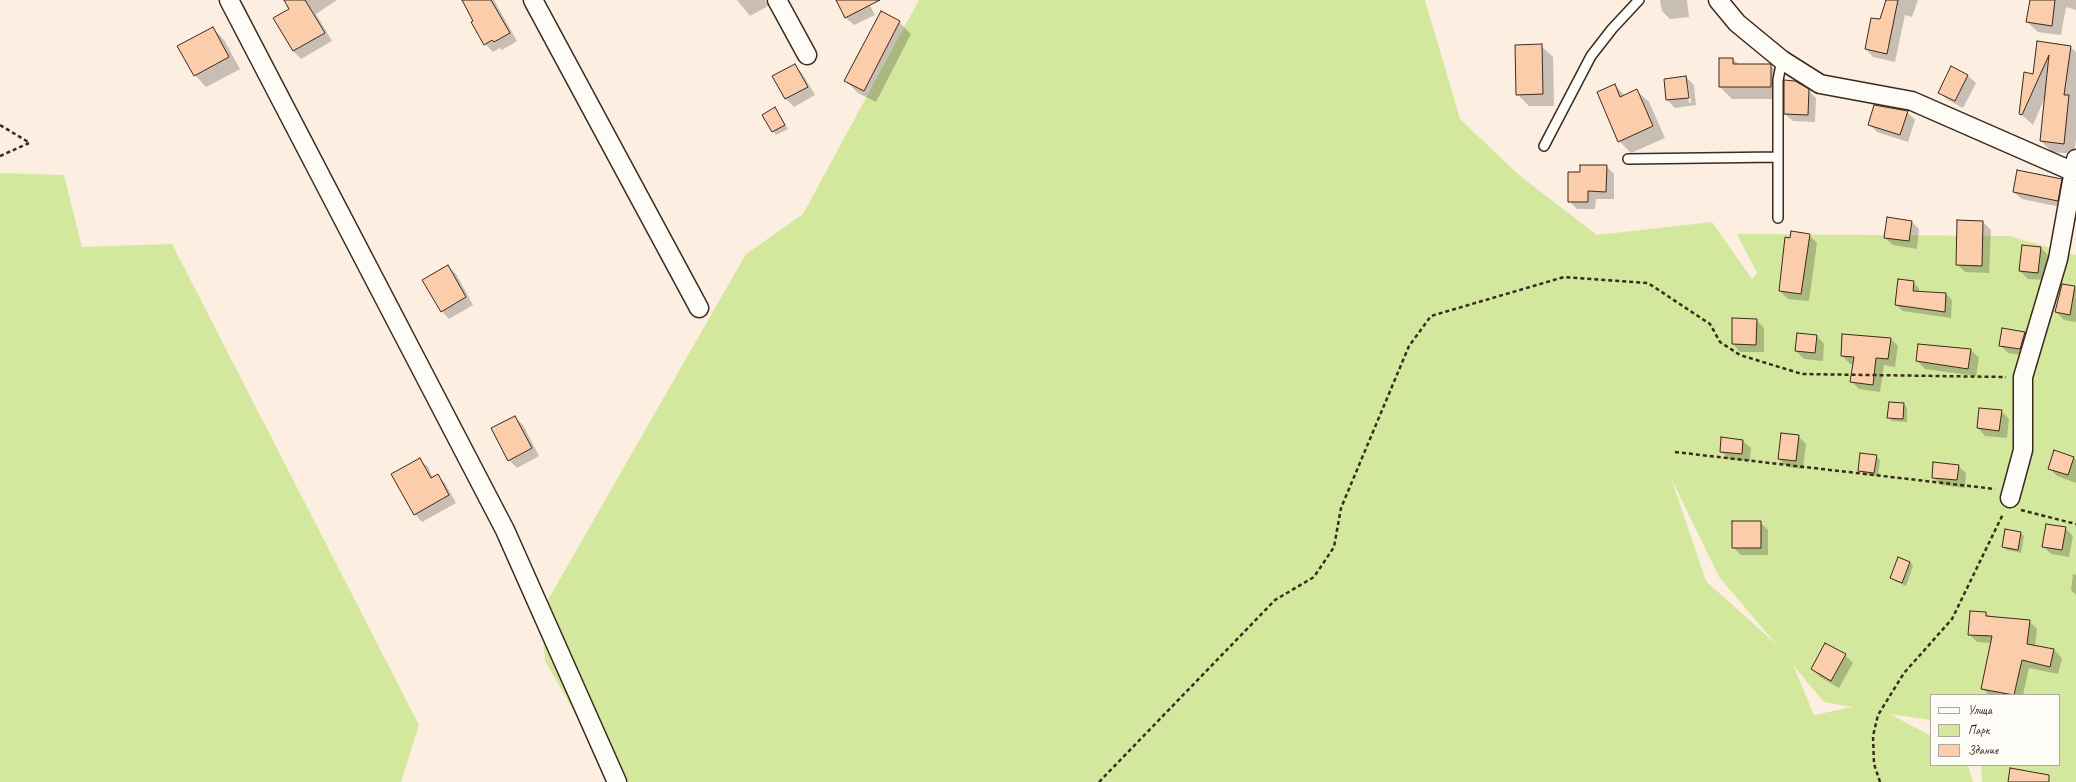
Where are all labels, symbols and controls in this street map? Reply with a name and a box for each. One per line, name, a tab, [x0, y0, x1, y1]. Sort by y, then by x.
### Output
legend	[1930, 694, 2060, 766]
text: Улица	[1968, 702, 1992, 718]
text: Парк	[1968, 722, 1989, 738]
text: Здание	[1968, 742, 1998, 758]

